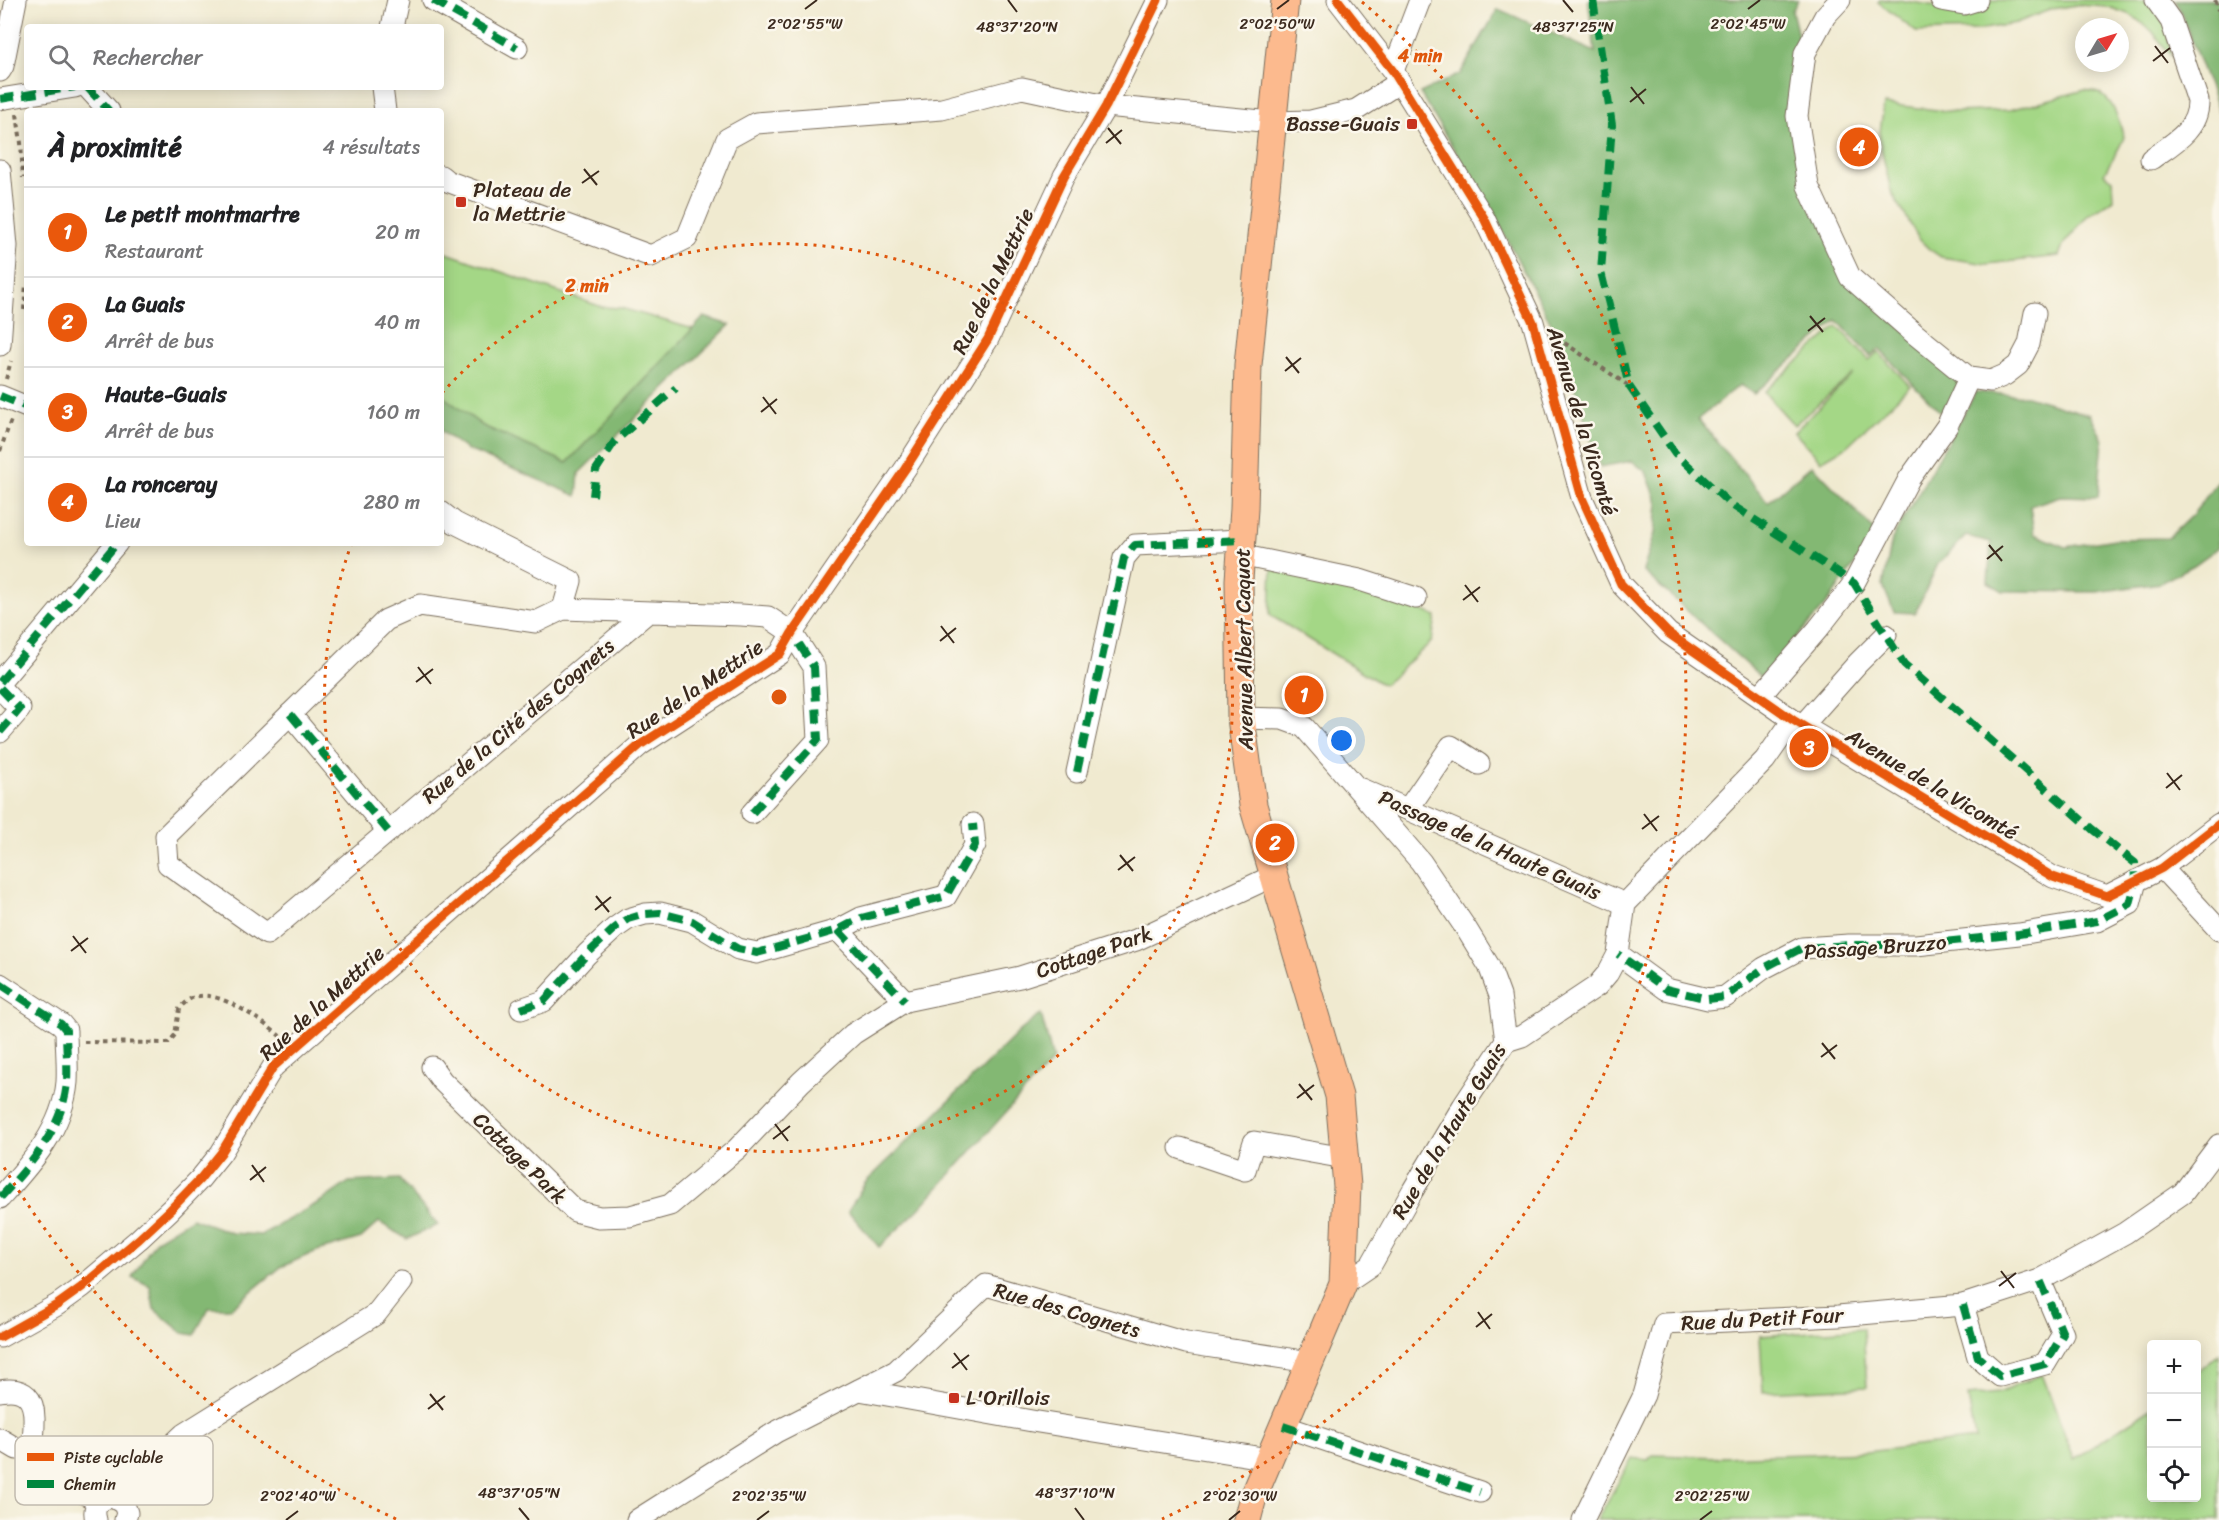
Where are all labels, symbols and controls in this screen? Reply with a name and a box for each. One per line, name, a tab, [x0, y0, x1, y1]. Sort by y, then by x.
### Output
text: 2°02'55"W	[768, 11, 843, 37]
text: 2°02'50"W	[1239, 11, 1315, 37]
text: 2°02'45"W	[1710, 11, 1786, 37]
text: 48°37'20"N	[976, 14, 1059, 40]
text: 48°37'25"N	[1532, 14, 1614, 40]
north arrow	[2075, 18, 2129, 72]
search box	[24, 24, 444, 90]
text: Rechercher	[93, 38, 203, 77]
text: 4 min	[1397, 40, 1443, 72]
icon: search	[45, 41, 78, 74]
place label: Basse-Guais	[1286, 105, 1400, 143]
marker: Basse-Guais	[1405, 117, 1419, 131]
text: À proximité	[48, 124, 182, 170]
pin: 4	[1840, 124, 1878, 170]
text: 4 résultats	[322, 130, 420, 165]
place label: Plateau de la Mettrie	[473, 171, 572, 233]
text: Le petit montmartre	[105, 195, 300, 234]
marker: Plateau de la Mettrie	[454, 195, 468, 209]
street label: Rue de la Mettrie	[941, 201, 1045, 361]
text: 1	[63, 215, 72, 250]
text: 20 m	[375, 215, 420, 250]
text: Restaurant	[105, 234, 204, 269]
text: 2 min	[564, 270, 609, 302]
text: La Guais	[105, 285, 185, 324]
text: 2	[62, 305, 73, 340]
text: 40 m	[374, 305, 420, 340]
street label: Avenue de la Vicomté	[1535, 321, 1629, 520]
text: Arrêt de bus	[105, 324, 214, 359]
text: Haute-Guais	[105, 375, 227, 414]
text: 3	[62, 395, 73, 430]
text: 160 m	[367, 395, 420, 430]
text: Arrêt de bus	[105, 414, 214, 449]
text: La ronceray	[105, 465, 217, 504]
text: 4	[61, 485, 74, 520]
text: 280 m	[363, 485, 420, 520]
text: Lieu	[105, 504, 141, 539]
street label: Avenue Albert Caquot	[1223, 548, 1265, 751]
street label: Rue de la Cité des Cognets	[413, 628, 624, 814]
street label: Rue de la Mettrie	[618, 629, 772, 749]
pin: 1	[1284, 672, 1324, 718]
centre of rings	[769, 687, 789, 707]
street label: Avenue de la Vicomté	[1837, 717, 2026, 851]
your location	[1327, 726, 1356, 755]
pin: 3	[1790, 726, 1828, 771]
street label: Passage de la Haute Guais	[1372, 779, 1608, 911]
pin: 2	[1256, 820, 1294, 866]
street label: Cottage Park	[1031, 914, 1157, 990]
street label: Passage Bruzzo	[1802, 923, 1948, 971]
street label: Rue de la Mettrie	[250, 935, 394, 1070]
street label: Rue de la Haute Guais	[1381, 1035, 1517, 1227]
street label: Cottage Park	[463, 1102, 577, 1214]
street label: Rue des Cognets	[989, 1271, 1145, 1349]
street label: Rue du Petit Four	[1680, 1296, 1845, 1342]
map controls	[2147, 1340, 2201, 1502]
button: +	[2147, 1340, 2201, 1394]
place label: L'Orillois	[966, 1379, 1050, 1417]
marker: L'Orillois	[947, 1391, 961, 1405]
button: −	[2147, 1394, 2201, 1448]
legend	[15, 1436, 213, 1505]
text: Piste cyclable	[64, 1443, 163, 1472]
button: locate	[2147, 1448, 2201, 1502]
text: Chemin	[64, 1470, 116, 1499]
text: 48°37'05"N	[478, 1480, 561, 1506]
text: 48°37'10"N	[1035, 1480, 1115, 1506]
text: 2°02'40"W	[260, 1483, 336, 1509]
text: 2°02'35"W	[732, 1483, 806, 1509]
text: 2°02'30"W	[1203, 1483, 1278, 1509]
text: 2°02'25"W	[1675, 1483, 1750, 1509]

